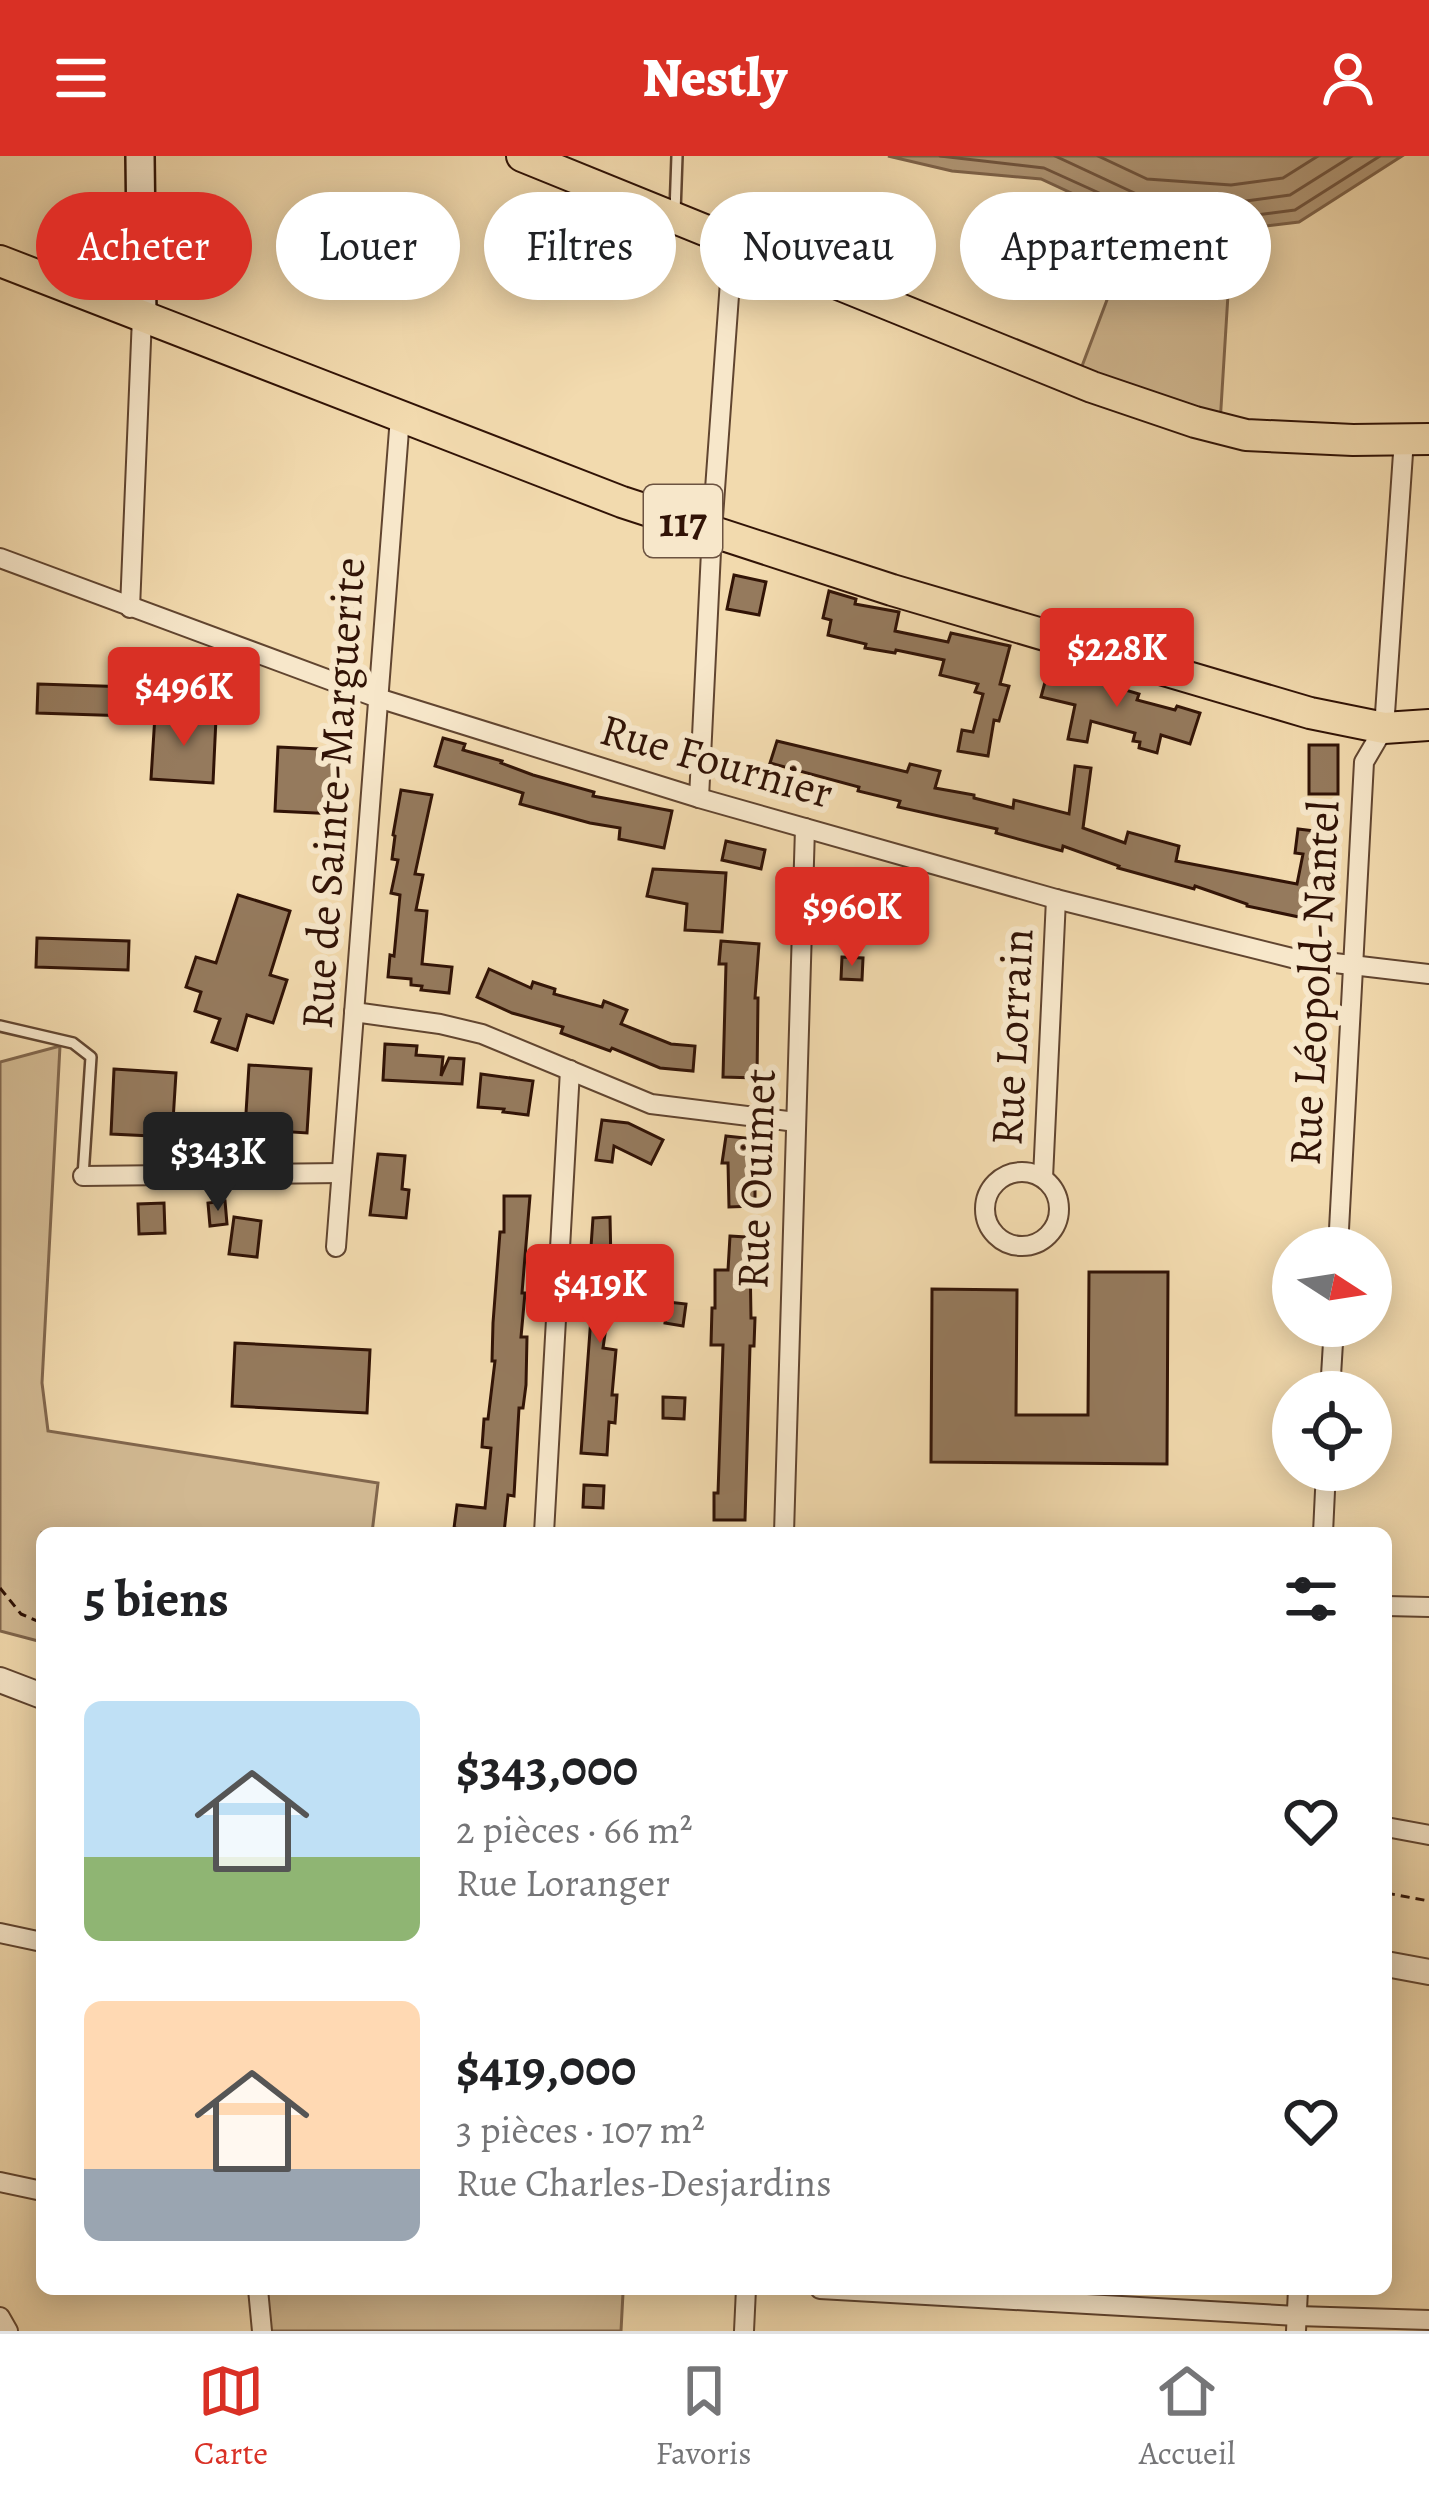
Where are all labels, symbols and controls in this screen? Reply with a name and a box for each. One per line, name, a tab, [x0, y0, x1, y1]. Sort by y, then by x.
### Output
text: Nestly	[642, 41, 787, 115]
icon: menu	[48, 45, 114, 111]
icon: person	[1315, 45, 1381, 111]
chip: Acheter	[36, 192, 252, 300]
chip: Louer	[276, 192, 460, 300]
chip: Filtres	[484, 192, 676, 300]
chip: Nouveau	[700, 192, 936, 300]
chip: Appartement	[960, 192, 1271, 300]
road number: 117	[644, 485, 722, 557]
street label: Rue de Sainte-Marguerite	[286, 555, 380, 1031]
pin: $228K	[1033, 608, 1201, 710]
text: $228K	[1067, 620, 1167, 673]
pin: $496K	[100, 647, 268, 749]
text: $496K	[135, 659, 233, 712]
street label: Rue Fournier	[593, 698, 840, 824]
street label: Rue Léopold-Nantel	[1273, 799, 1355, 1167]
pin: $960K	[768, 867, 936, 969]
text: $960K	[802, 879, 902, 932]
street label: Rue Lorrain	[975, 927, 1049, 1147]
street label: Rue Ouimet	[721, 1068, 791, 1290]
pin: $343K	[134, 1112, 302, 1214]
text: $343K	[170, 1124, 266, 1177]
north arrow	[1272, 1227, 1392, 1347]
map controls	[1272, 1227, 1392, 1491]
pin: $419K	[516, 1244, 684, 1346]
text: $419K	[553, 1256, 647, 1309]
button: locate	[1272, 1371, 1392, 1491]
text: 5 biens	[84, 1564, 229, 1634]
icon: filters	[1278, 1566, 1344, 1632]
text: $343,000	[456, 1733, 638, 1803]
icon: home	[180, 1749, 324, 1893]
icon: heart	[1278, 1788, 1344, 1854]
text: 2 pièces · 66 m²	[456, 1803, 693, 1856]
text: Rue Loranger	[456, 1856, 670, 1909]
text: $419,000	[456, 2033, 636, 2103]
icon: home	[180, 2049, 324, 2193]
icon: heart	[1278, 2088, 1344, 2154]
text: 3 pièces · 107 m²	[456, 2103, 705, 2156]
text: Rue Charles-Desjardins	[456, 2156, 832, 2209]
tab: Carte	[194, 2358, 268, 2475]
tab: Favoris	[656, 2358, 752, 2475]
tab: Accueil	[1139, 2358, 1235, 2475]

